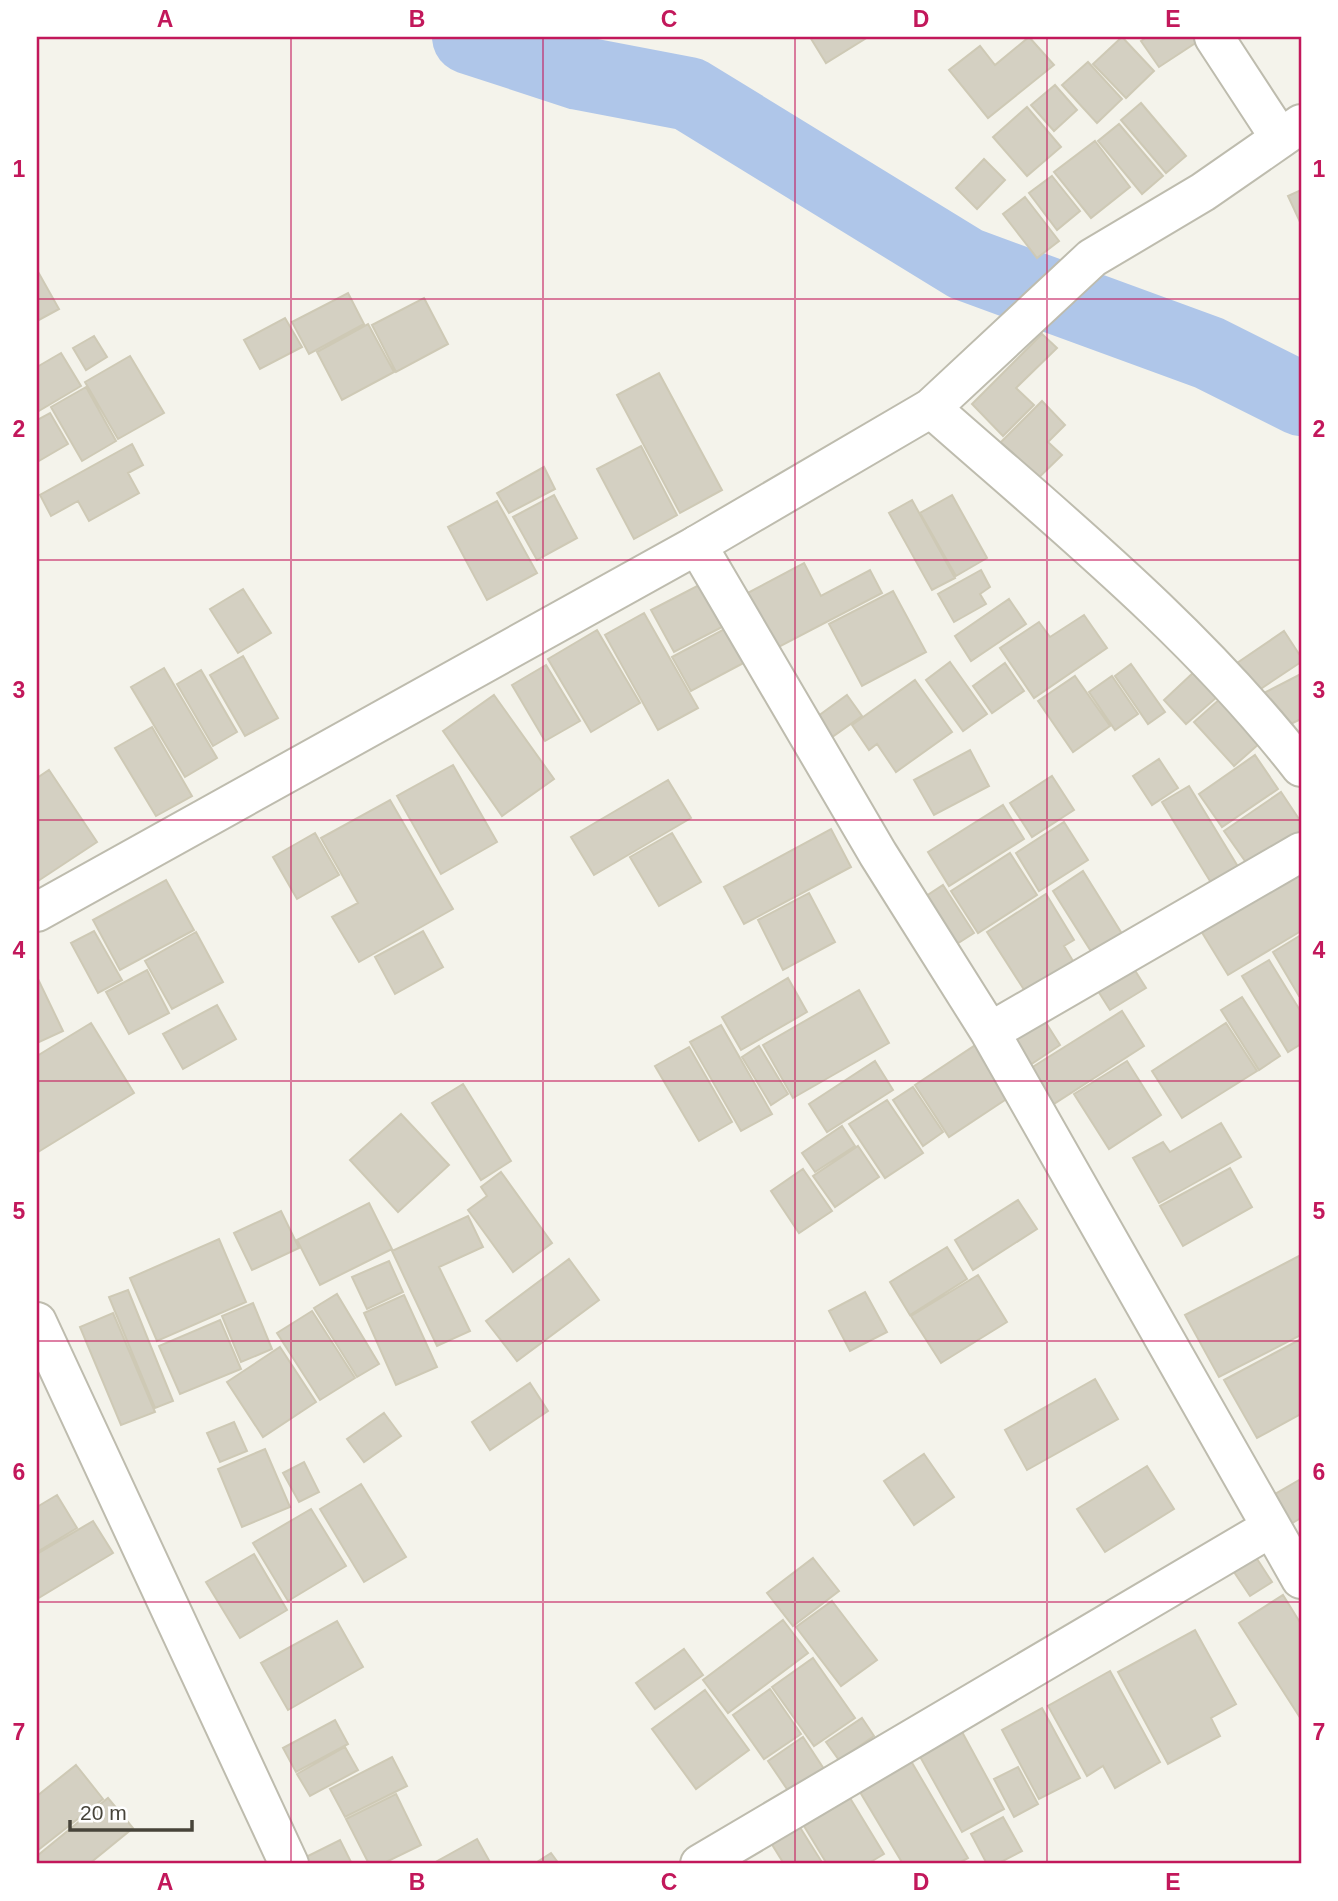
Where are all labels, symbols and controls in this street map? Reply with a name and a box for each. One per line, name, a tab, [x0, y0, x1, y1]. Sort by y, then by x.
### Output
text: A	[157, 6, 173, 32]
text: B	[409, 6, 425, 32]
text: C	[661, 6, 677, 32]
text: D	[913, 6, 929, 32]
text: E	[1165, 6, 1181, 32]
text: 1	[13, 156, 26, 182]
text: 1	[1313, 156, 1326, 182]
text: 2	[13, 416, 25, 442]
text: 2	[1313, 416, 1325, 442]
text: 3	[13, 677, 25, 703]
text: 3	[1313, 677, 1325, 703]
text: 4	[13, 937, 26, 963]
text: 4	[1313, 937, 1326, 963]
text: 5	[13, 1198, 26, 1224]
text: 5	[1313, 1198, 1326, 1224]
text: 6	[13, 1459, 25, 1485]
text: 6	[1313, 1459, 1325, 1485]
text: 7	[13, 1719, 25, 1745]
text: 7	[1313, 1719, 1325, 1745]
scale bar	[70, 1789, 192, 1833]
text: 20 m	[80, 1801, 127, 1824]
text: A	[157, 1869, 173, 1895]
text: B	[409, 1869, 425, 1895]
text: C	[661, 1869, 677, 1895]
text: D	[913, 1869, 929, 1895]
text: E	[1165, 1869, 1181, 1895]

